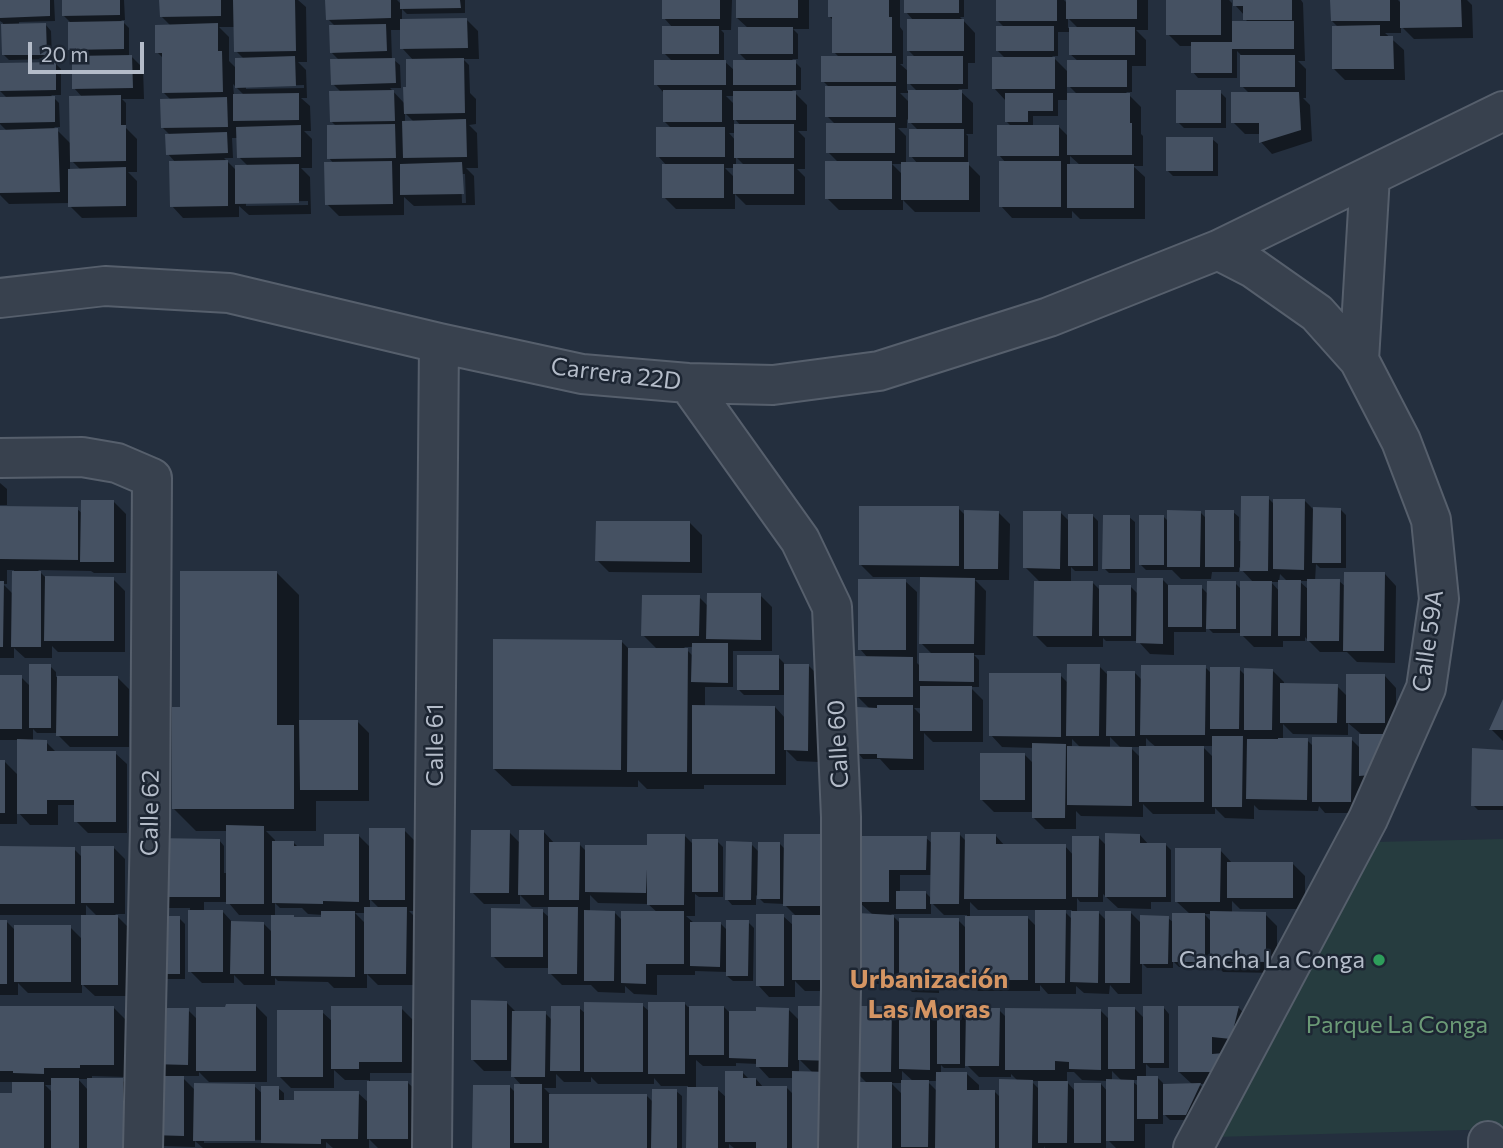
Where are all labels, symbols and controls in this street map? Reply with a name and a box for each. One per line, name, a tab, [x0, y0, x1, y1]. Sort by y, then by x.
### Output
scale bar	[32, 28, 147, 72]
text: 20 m	[41, 41, 89, 66]
street label: Carrera 22D	[549, 352, 683, 396]
street label: Calle 59A	[1407, 588, 1449, 694]
street label: Calle 60	[821, 699, 855, 789]
street label: Calle 61	[421, 703, 449, 787]
street label: Calle 62	[135, 770, 165, 856]
place label: Cancha La Conga	[1179, 946, 1365, 974]
marker: Cancha La Conga	[1371, 952, 1387, 968]
district label: Urbanización Las Moras	[850, 963, 1008, 1024]
park label: Parque La Conga	[1306, 1011, 1488, 1039]

